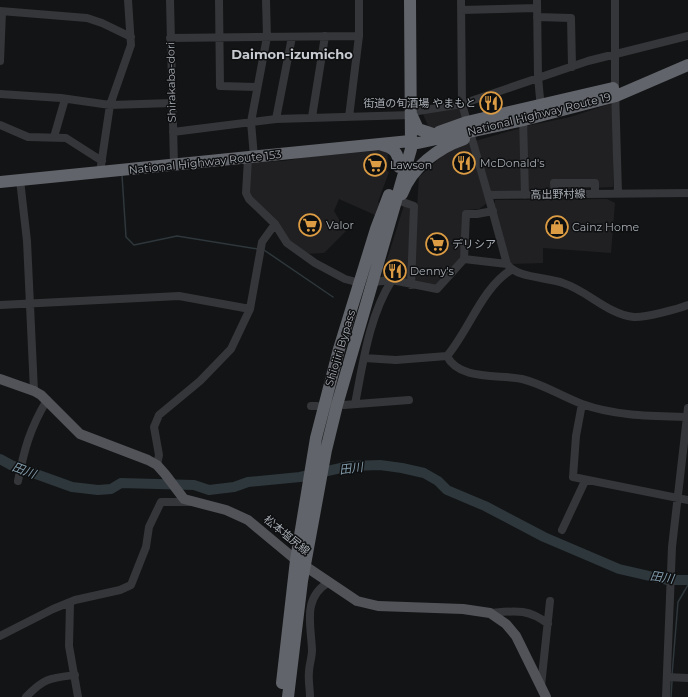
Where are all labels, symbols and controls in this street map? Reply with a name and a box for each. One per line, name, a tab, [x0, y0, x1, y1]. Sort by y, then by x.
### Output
street label: Shirakaba-dori	[163, 42, 179, 122]
district label: Daimon-izumicho	[231, 46, 353, 62]
street label: National Highway Route 19	[466, 89, 613, 139]
restaurant icon: 街道の旬酒場 やまもと	[478, 90, 504, 116]
place label: 街道の旬酒場 やまもと	[363, 96, 476, 110]
street label: National Highway Route 153	[128, 147, 282, 177]
restaurant icon: McDonald's	[451, 150, 477, 176]
supermarket icon: Lawson	[362, 152, 388, 178]
place label: McDonald's	[480, 156, 545, 170]
place label: Lawson	[390, 158, 432, 172]
street label: 高出野村線	[530, 187, 586, 201]
supermarket icon: Valor	[297, 212, 323, 238]
shop icon: Cainz Home	[544, 214, 570, 240]
place label: Valor	[326, 218, 354, 232]
place label: Cainz Home	[572, 220, 640, 234]
supermarket icon: デリシア	[424, 231, 450, 257]
place label: デリシア	[452, 237, 496, 251]
restaurant icon: Denny's	[382, 258, 408, 284]
place label: Denny's	[410, 264, 455, 278]
street label: Shiojiri Bypass	[322, 308, 358, 388]
water label: 田川	[10, 459, 40, 482]
water label: 田川	[338, 459, 366, 477]
street label: 松本塩尻線	[261, 512, 313, 558]
water label: 田川	[649, 568, 677, 586]

